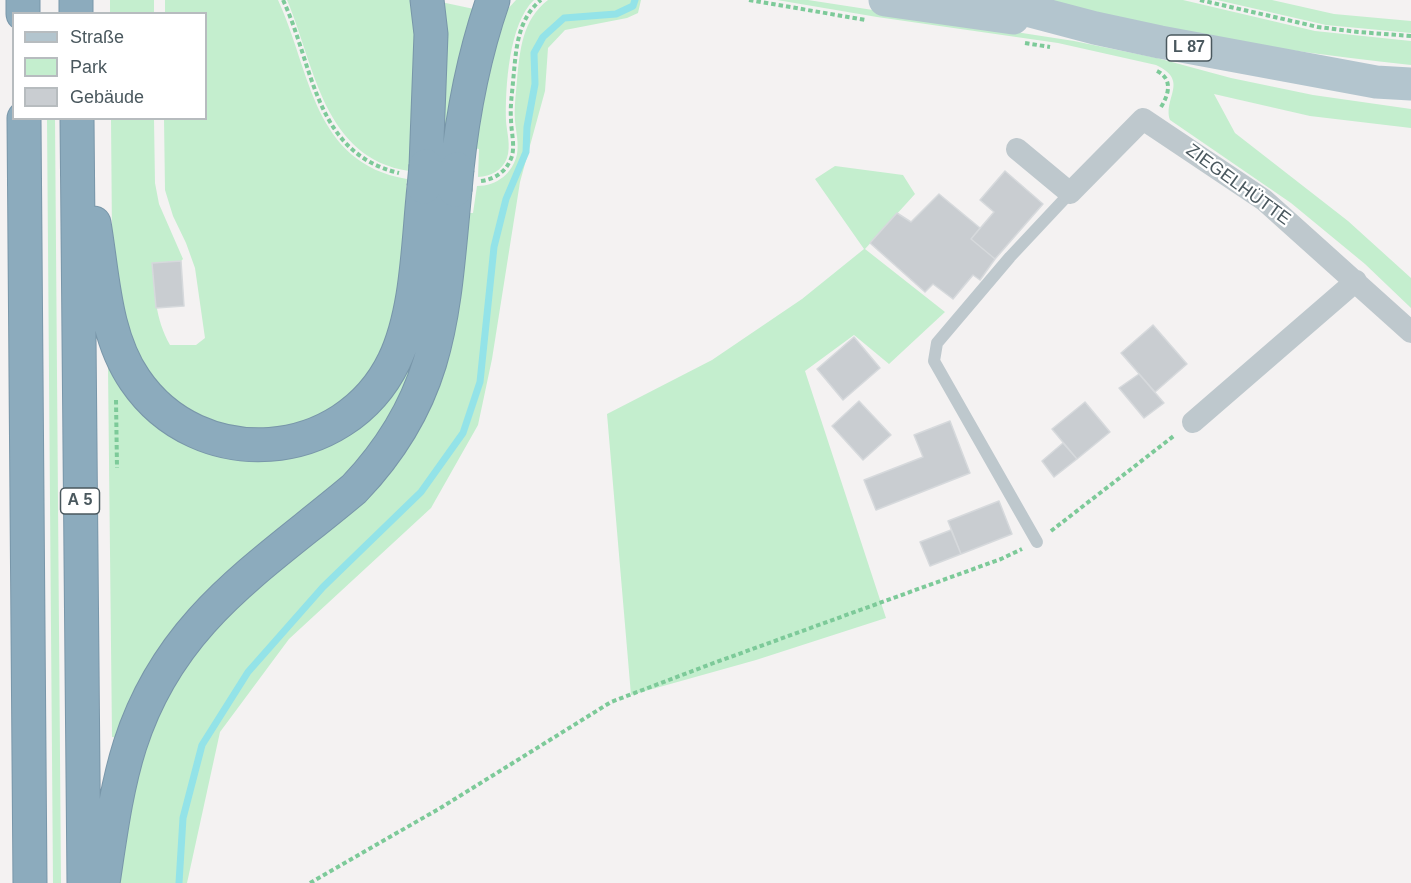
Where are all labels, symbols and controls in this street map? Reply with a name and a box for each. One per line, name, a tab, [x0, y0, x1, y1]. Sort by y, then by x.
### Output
legend	[12, 12, 207, 120]
text: Straße	[70, 27, 124, 47]
road number: L 87	[1166, 35, 1212, 61]
text: Park	[70, 57, 107, 77]
text: Gebäude	[70, 87, 144, 107]
street label: ZIEGELHÜTTE	[1181, 140, 1295, 230]
road number: A 5	[60, 488, 100, 514]

